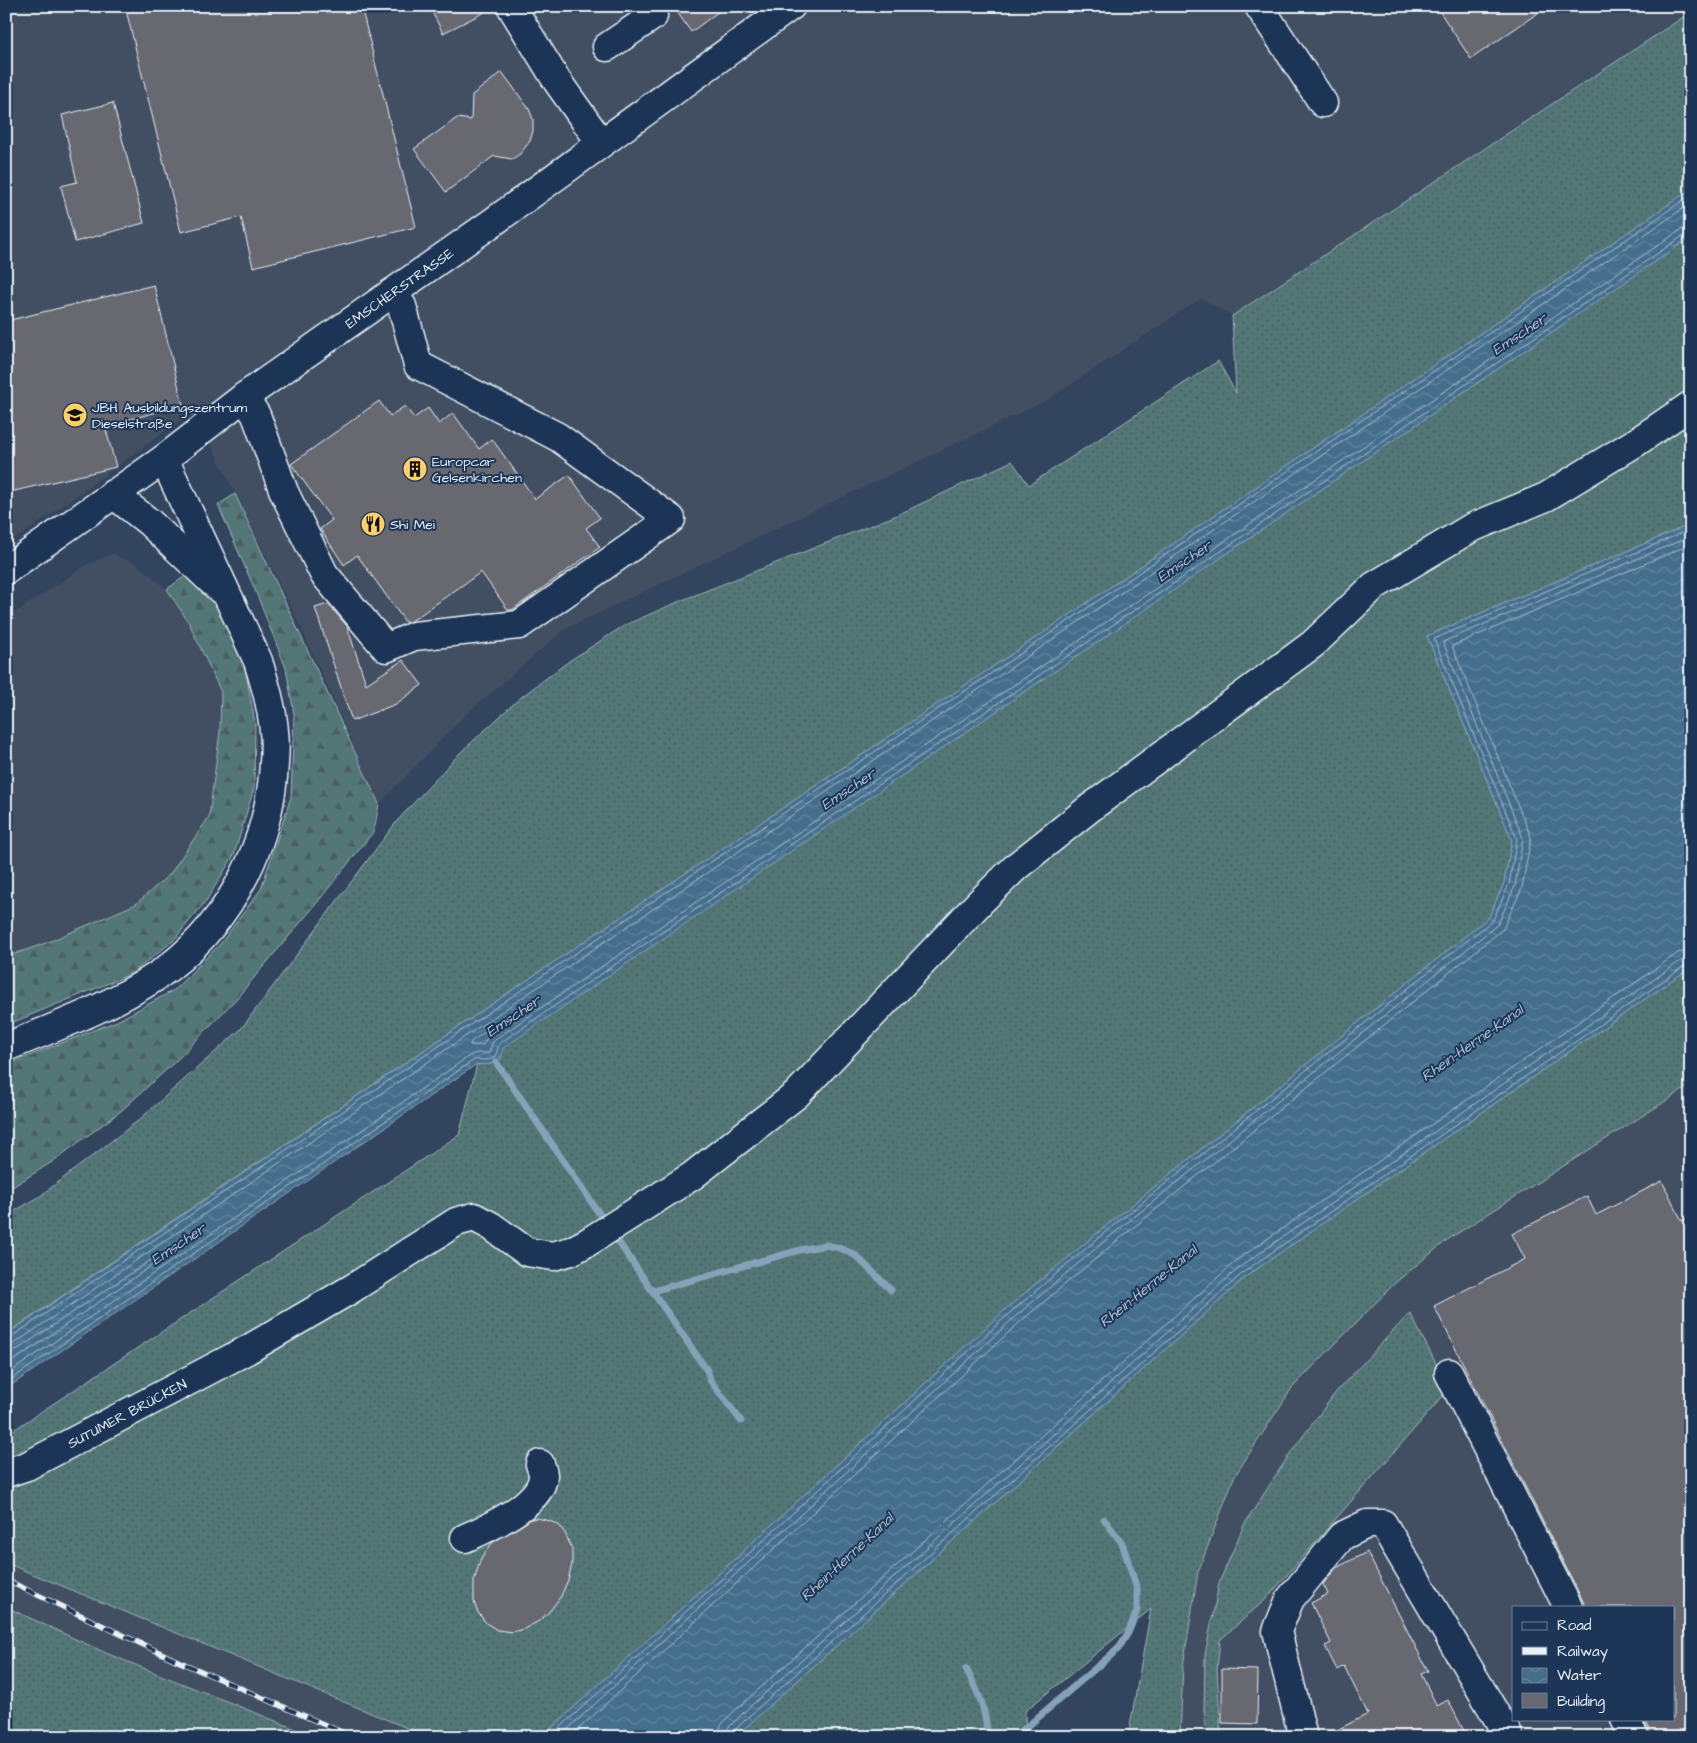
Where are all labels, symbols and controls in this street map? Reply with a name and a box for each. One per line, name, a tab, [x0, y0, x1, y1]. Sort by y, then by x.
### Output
street label: EMSCHERSTRASSE	[341, 243, 459, 334]
water label: Emscher	[1488, 308, 1552, 360]
place label: JBH Ausbildungszentrum Dieselstraße	[92, 398, 247, 434]
school or university icon: JBH Ausbildungszentrum Dieselstraße	[62, 402, 88, 428]
place label: Europcar Gelsenkirchen	[432, 452, 522, 488]
building icon: Europcar Gelsenkirchen	[402, 456, 428, 482]
restaurant icon: Shi Mei	[360, 511, 386, 537]
place label: Shi Mei	[390, 515, 435, 535]
water label: Emscher	[1153, 535, 1217, 587]
water label: Emscher	[817, 763, 881, 815]
water label: Emscher	[482, 990, 546, 1042]
water label: Rhein-Herne-Kanal	[1417, 999, 1529, 1087]
water label: Emscher	[147, 1218, 211, 1270]
water label: Rhein-Herne-Kanal	[1095, 1239, 1203, 1333]
street label: SUTUMER BRÜCKEN	[64, 1374, 191, 1454]
water label: Rhein-Herne-Kanal	[796, 1507, 900, 1606]
legend	[1512, 1606, 1674, 1720]
text: Road	[1557, 1615, 1592, 1636]
text: Railway	[1557, 1641, 1608, 1663]
text: Water	[1557, 1665, 1601, 1686]
text: Building	[1557, 1691, 1605, 1713]

